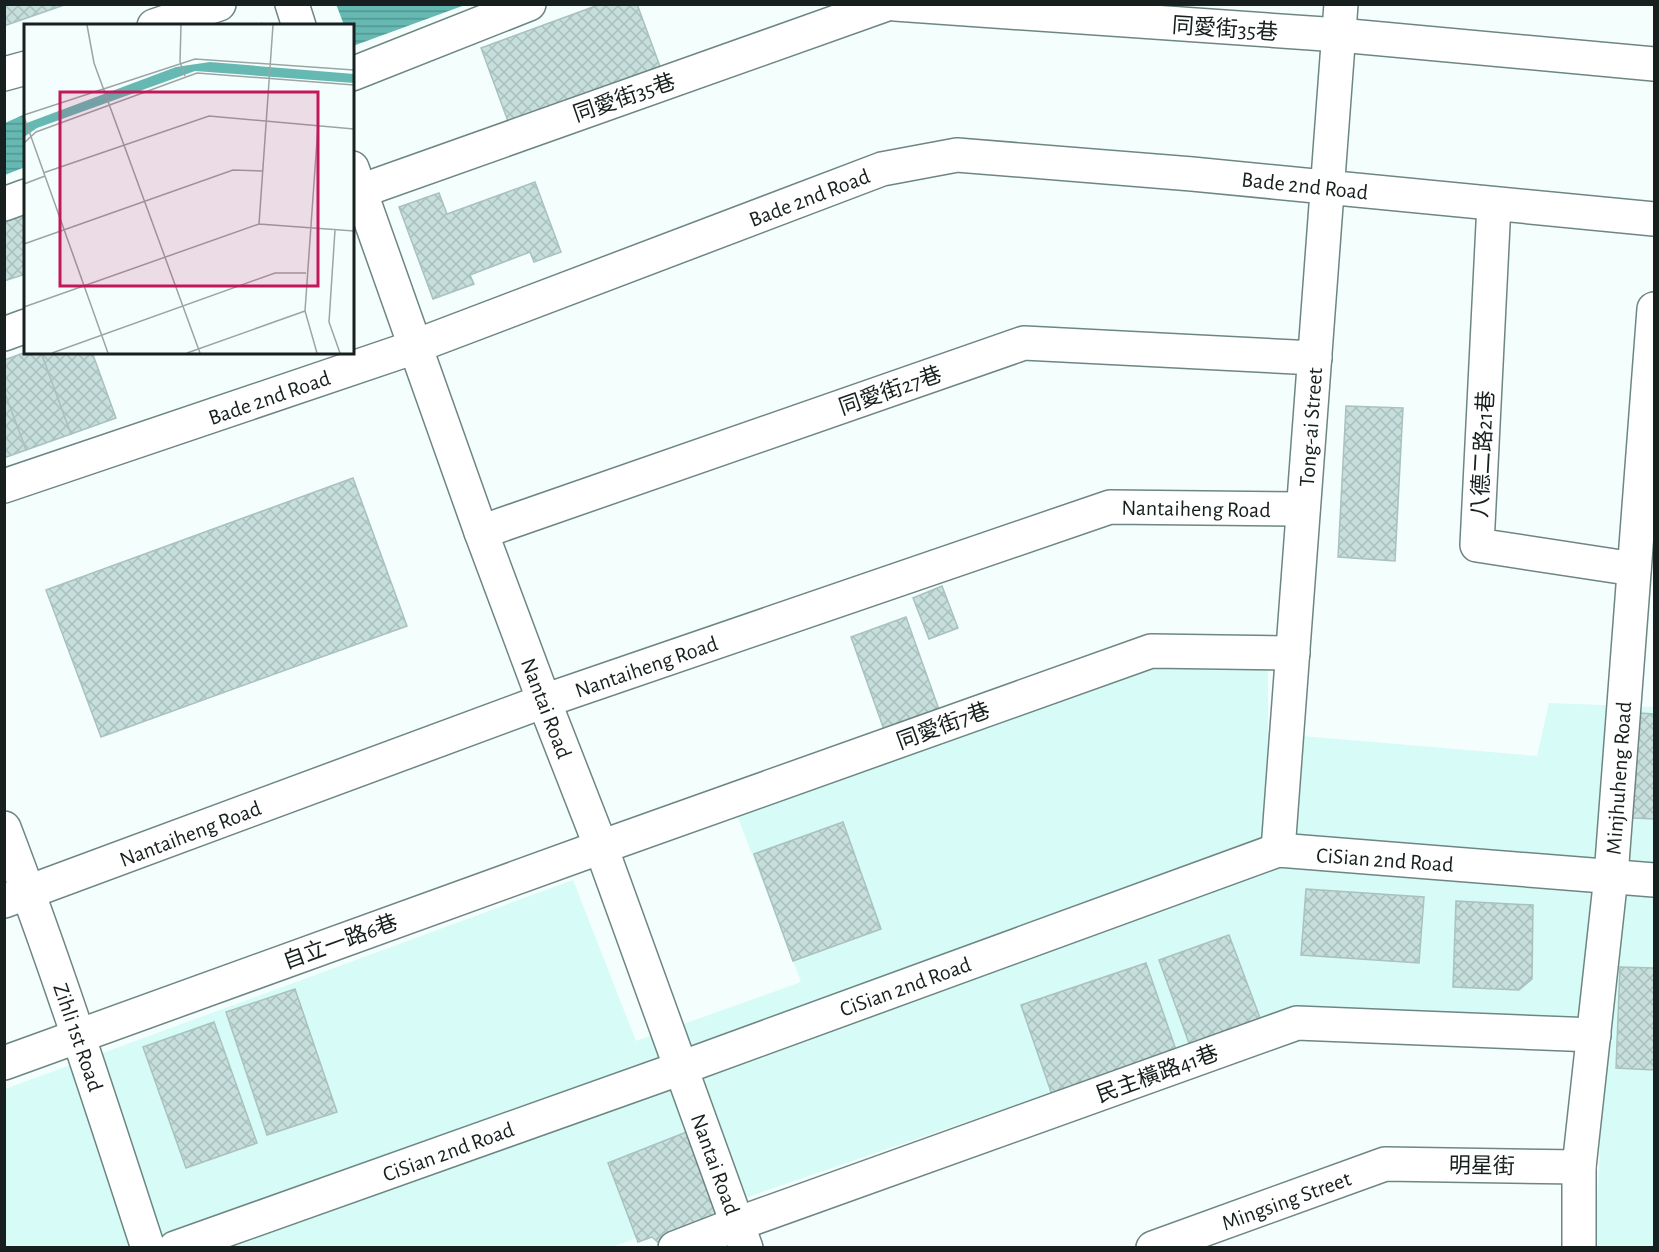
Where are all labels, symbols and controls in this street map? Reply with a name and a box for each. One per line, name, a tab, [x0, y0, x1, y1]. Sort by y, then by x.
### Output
street label: 同愛街35巷	[1171, 13, 1279, 44]
inset map	[24, 24, 354, 354]
street label: 同愛街35巷	[570, 69, 678, 126]
street label: Bade 2nd Road	[746, 165, 873, 231]
street label: Bade 2nd Road	[1240, 168, 1369, 204]
street label: 同愛街27巷	[836, 362, 945, 419]
street label: Bade 2nd Road	[206, 367, 333, 429]
street label: Tong-ai Street	[1296, 367, 1326, 488]
street label: 八德二路21巷	[1468, 390, 1497, 518]
street label: Nantaiheng Road	[1121, 497, 1271, 521]
street label: Nantaiheng Road	[572, 632, 721, 702]
street label: Nantai Road	[517, 655, 575, 762]
street label: 同愛街7巷	[894, 698, 993, 753]
street label: Minjhuheng Road	[1603, 701, 1635, 855]
street label: Nantaiheng Road	[117, 797, 264, 871]
street label: CiSian 2nd Road	[1316, 844, 1454, 876]
street label: 自立一路6巷	[280, 910, 401, 973]
street label: CiSian 2nd Road	[837, 953, 974, 1021]
street label: Zihli 1st Road	[49, 980, 107, 1094]
street label: 民主橫路41巷	[1093, 1041, 1221, 1106]
street label: Nantai Road	[687, 1111, 743, 1218]
street label: CiSian 2nd Road	[380, 1118, 517, 1186]
street label: 明星街	[1449, 1153, 1515, 1178]
street label: Mingsing Street	[1219, 1167, 1354, 1234]

